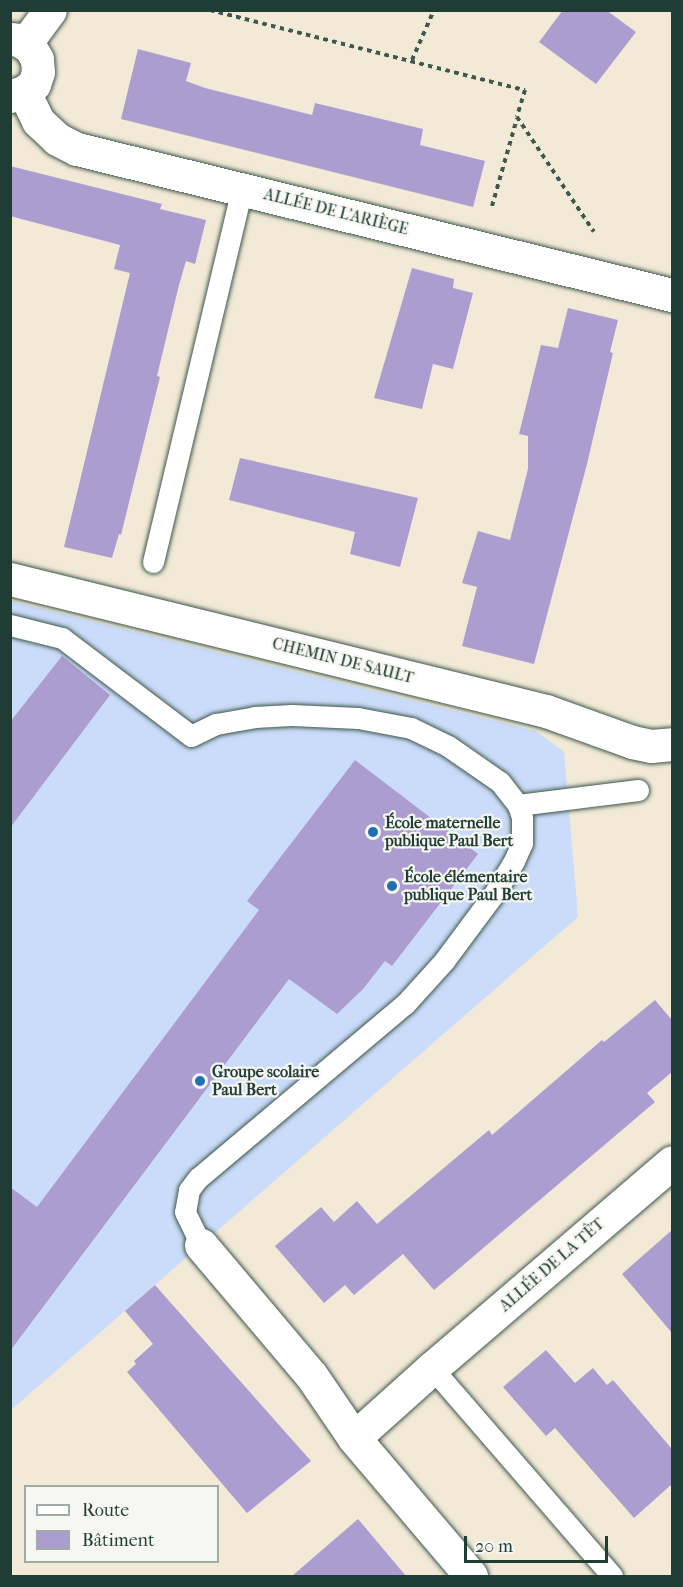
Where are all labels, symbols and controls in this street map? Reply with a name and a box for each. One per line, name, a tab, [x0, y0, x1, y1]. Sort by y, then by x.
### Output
street label: ALLÉE DE L'ARIÈGE	[262, 185, 410, 239]
street label: CHEMIN DE SAULT	[270, 634, 416, 688]
place label: École maternelle publique Paul Bert	[385, 813, 513, 851]
marker: École maternelle publique Paul Bert	[366, 825, 380, 839]
place label: École élémentaire publique Paul Bert	[404, 867, 532, 905]
marker: École élémentaire publique Paul Bert	[385, 879, 399, 893]
place label: Groupe scolaire Paul Bert	[212, 1062, 319, 1100]
marker: Groupe scolaire Paul Bert	[193, 1074, 207, 1088]
street label: ALLÉE DE LA TÊT	[496, 1214, 608, 1316]
legend	[24, 1485, 219, 1563]
text: Route	[82, 1500, 129, 1521]
scale bar	[467, 1524, 611, 1562]
text: Bâtiment	[82, 1530, 154, 1551]
text: 20 m	[475, 1536, 513, 1557]

